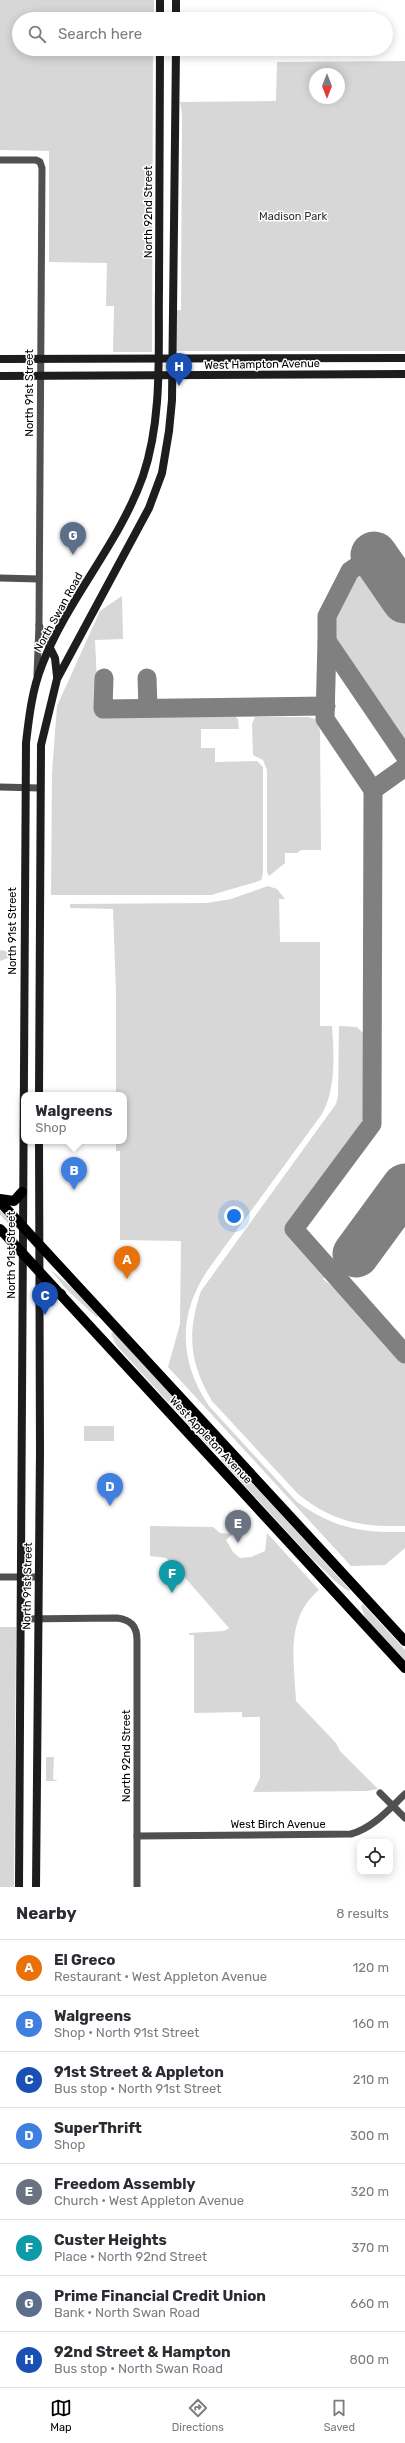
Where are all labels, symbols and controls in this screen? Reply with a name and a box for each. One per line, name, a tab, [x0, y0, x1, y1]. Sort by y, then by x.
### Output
search box	[12, 12, 393, 56]
icon: search	[26, 23, 48, 45]
text: Search here	[58, 25, 142, 43]
north arrow	[309, 68, 345, 104]
street label: North 92nd Street	[142, 165, 155, 258]
park label: Madison Park	[259, 210, 327, 223]
street label: North 91st Street	[23, 349, 36, 437]
pin: H	[166, 353, 192, 386]
street label: West Hampton Avenue	[204, 357, 320, 372]
pin: G	[60, 522, 86, 555]
street label: North Swan Road	[31, 570, 86, 654]
street label: North 91st Street	[6, 887, 19, 975]
popup	[21, 1092, 127, 1144]
text: Walgreens	[35, 1102, 113, 1120]
text: Shop	[35, 1120, 67, 1135]
pin: B	[61, 1157, 87, 1190]
your location	[224, 1206, 244, 1226]
street label: North 91st Street	[5, 1211, 18, 1299]
pin: A	[114, 1246, 140, 1279]
pin: C	[32, 1282, 58, 1315]
street label: West Appleton Avenue	[167, 1394, 254, 1487]
pin: D	[97, 1473, 123, 1506]
pin: E	[225, 1510, 251, 1543]
street label: North 91st Street	[20, 1541, 35, 1630]
pin: F	[159, 1560, 185, 1593]
street label: North 92nd Street	[120, 1709, 133, 1802]
street label: West Birch Avenue	[230, 1818, 326, 1831]
map controls	[357, 1839, 393, 1875]
button: locate	[357, 1839, 393, 1875]
text: Nearby	[16, 1903, 77, 1923]
text: 8 results	[336, 1906, 389, 1921]
text: El Greco	[54, 1951, 116, 1969]
text: A	[24, 1960, 34, 1975]
text: 120 m	[353, 1960, 389, 1975]
text: Restaurant · West Appleton Avenue	[54, 1969, 267, 1984]
text: Walgreens	[54, 2007, 131, 2025]
text: B	[24, 2016, 34, 2031]
text: 160 m	[353, 2016, 389, 2031]
text: Shop · North 91st Street	[54, 2025, 199, 2040]
text: 91st Street & Appleton	[54, 2063, 224, 2081]
text: C	[24, 2072, 34, 2087]
text: 210 m	[353, 2072, 389, 2087]
text: Bus stop · North 91st Street	[54, 2081, 221, 2096]
text: SuperThrift	[54, 2119, 142, 2137]
text: D	[24, 2128, 34, 2143]
text: 300 m	[350, 2128, 389, 2143]
text: Shop	[54, 2137, 85, 2152]
text: Freedom Assembly	[54, 2175, 196, 2193]
text: E	[25, 2184, 33, 2199]
text: 320 m	[351, 2184, 389, 2199]
text: Church · West Appleton Avenue	[54, 2193, 244, 2208]
text: Custer Heights	[54, 2231, 167, 2249]
text: F	[25, 2240, 33, 2255]
text: 370 m	[352, 2240, 389, 2255]
text: Place · North 92nd Street	[54, 2249, 207, 2264]
text: Prime Financial Credit Union	[54, 2287, 266, 2305]
text: G	[24, 2296, 34, 2311]
text: 660 m	[350, 2296, 389, 2311]
text: Bank · North Swan Road	[54, 2305, 200, 2320]
text: 92nd Street & Hampton	[54, 2343, 231, 2361]
text: H	[24, 2352, 34, 2367]
text: 800 m	[349, 2352, 389, 2367]
text: Bus stop · North Swan Road	[54, 2361, 223, 2376]
tab: Map	[50, 2397, 72, 2434]
tab: Directions	[172, 2397, 224, 2434]
tab: Saved	[324, 2397, 355, 2434]

